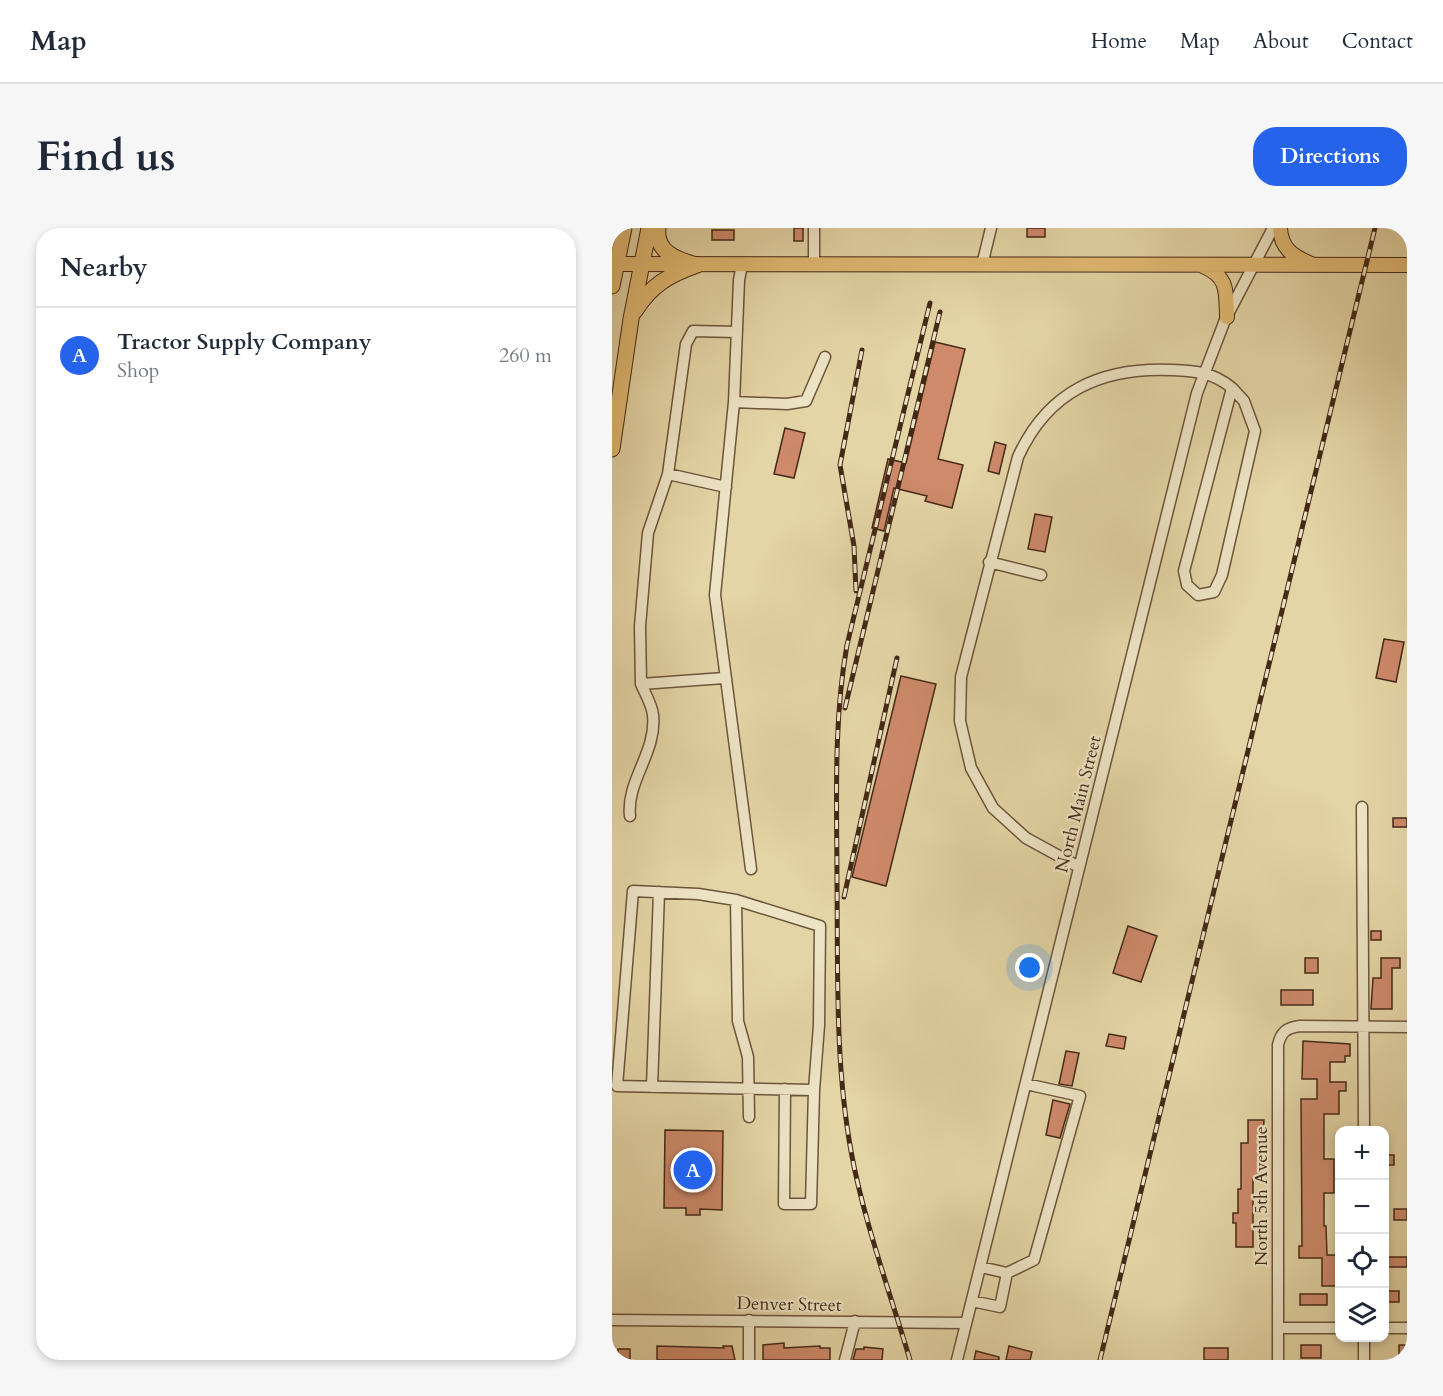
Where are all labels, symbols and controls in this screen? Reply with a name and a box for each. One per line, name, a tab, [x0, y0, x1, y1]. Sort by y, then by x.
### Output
text: Map	[30, 22, 87, 60]
text: Home	[1091, 27, 1147, 56]
text: Map	[1180, 27, 1220, 56]
text: About	[1253, 27, 1309, 56]
text: Contact	[1342, 27, 1413, 56]
button: Directions	[1253, 127, 1407, 186]
text: Find us	[36, 128, 176, 185]
text: Nearby	[60, 250, 148, 285]
text: Tractor Supply Company	[117, 327, 372, 357]
text: A	[72, 342, 87, 369]
text: 260 m	[499, 342, 552, 369]
text: Shop	[117, 357, 159, 384]
street label: North Main Street	[1049, 733, 1108, 875]
your location	[1015, 953, 1044, 982]
street label: North 5th Avenue	[1249, 1126, 1274, 1266]
map controls	[1335, 1126, 1389, 1342]
button: +	[1335, 1126, 1389, 1180]
pin: A	[674, 1148, 712, 1192]
button: −	[1335, 1180, 1389, 1234]
button: locate	[1335, 1234, 1389, 1288]
button: layers	[1335, 1288, 1389, 1342]
street label: Denver Street	[736, 1291, 842, 1318]

